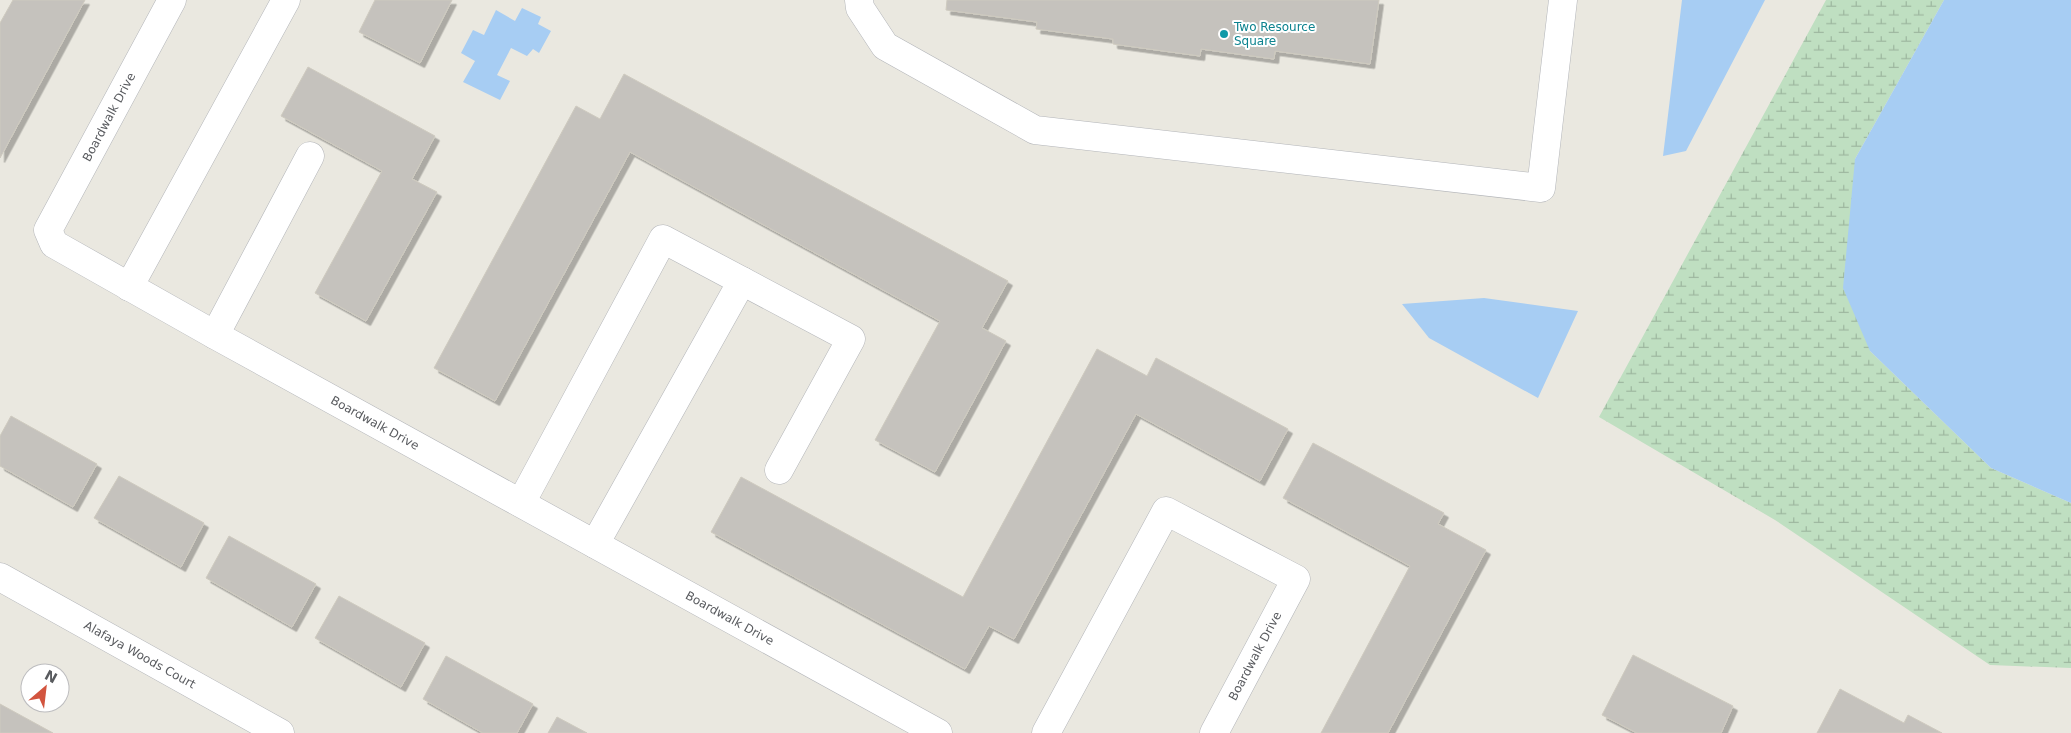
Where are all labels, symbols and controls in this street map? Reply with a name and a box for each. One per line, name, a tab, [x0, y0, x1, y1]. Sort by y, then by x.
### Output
place label: Two Resource Square	[1233, 20, 1315, 48]
marker: Two Resource Square	[1218, 28, 1230, 40]
street label: Boardwalk Drive	[80, 70, 138, 164]
street label: Boardwalk Drive	[328, 393, 421, 453]
street label: Boardwalk Drive	[683, 588, 776, 648]
street label: Boardwalk Drive	[1226, 609, 1284, 703]
street label: Alafaya Woods Court	[82, 618, 198, 692]
north arrow	[20, 663, 70, 713]
text: N	[42, 667, 60, 686]

